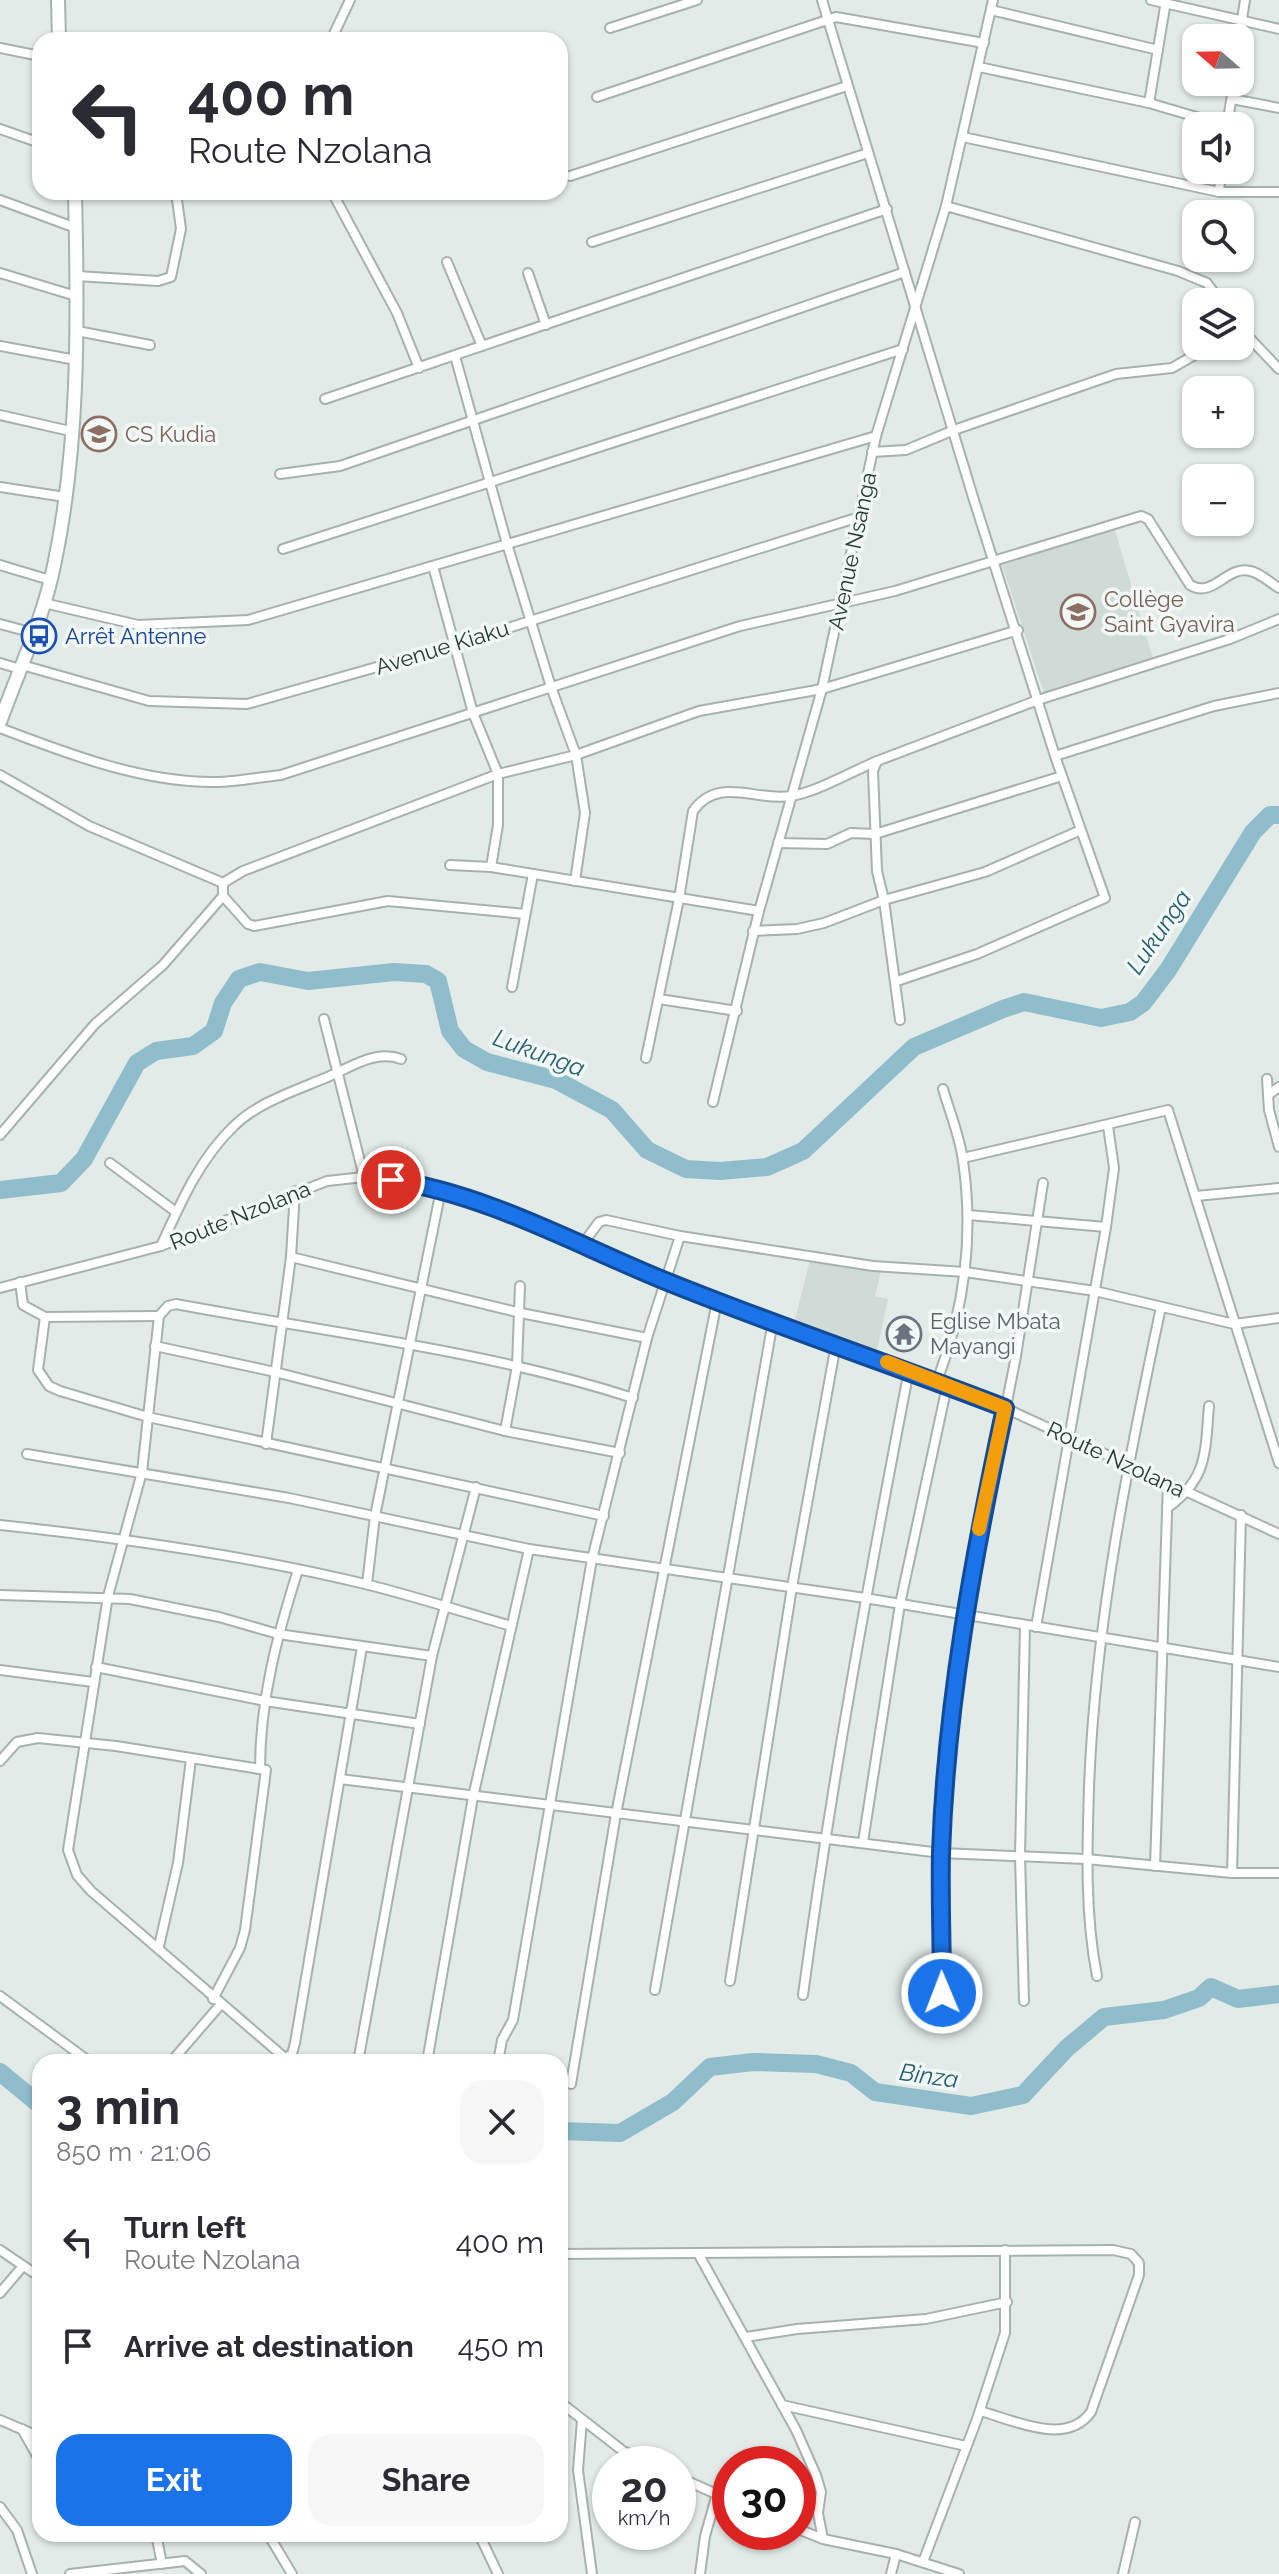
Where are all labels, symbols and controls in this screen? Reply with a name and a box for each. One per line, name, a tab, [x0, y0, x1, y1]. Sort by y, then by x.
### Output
north arrow	[1182, 24, 1254, 96]
map controls	[1182, 24, 1254, 536]
text: 400 m	[188, 62, 354, 128]
icon: left	[56, 64, 160, 168]
button: sound	[1182, 112, 1254, 184]
text: Route Nzolana	[188, 129, 432, 171]
button: search	[1182, 200, 1254, 272]
button: layers	[1182, 288, 1254, 360]
button: +	[1182, 376, 1254, 448]
school or university icon: CS Kudia	[80, 415, 118, 453]
place label: CS Kudia	[125, 421, 216, 447]
button: −	[1182, 464, 1254, 536]
street label: Avenue Nsanga	[823, 470, 881, 632]
place label: Collège Saint Gyavira	[1104, 586, 1235, 637]
school or university icon: Collège Saint Gyavira	[1059, 593, 1097, 631]
street label: Avenue Kiaku	[372, 614, 512, 680]
bus stop icon: Arrêt Antenne	[20, 617, 58, 655]
place label: Arrêt Antenne	[65, 623, 206, 649]
water label: Lukunga	[1120, 884, 1197, 979]
water label: Lukunga	[489, 1023, 589, 1082]
pin	[357, 1146, 425, 1214]
icon: arrive	[369, 1158, 413, 1202]
street label: Route Nzolana	[166, 1175, 314, 1255]
place label: Eglise Mbata Mayangi	[930, 1308, 1061, 1359]
temple icon: Eglise Mbata Mayangi	[885, 1315, 923, 1353]
street label: Route Nzolana	[1043, 1416, 1189, 1502]
position arrow	[900, 1951, 984, 2035]
water label: Binza	[898, 2057, 960, 2094]
text: 3 min	[56, 2079, 180, 2135]
button: close	[460, 2080, 544, 2164]
text: 850 m · 21:06	[56, 2137, 211, 2167]
text: Turn left	[124, 2210, 246, 2245]
icon: left	[56, 2220, 100, 2264]
text: 400 m	[456, 2225, 544, 2260]
text: Route Nzolana	[124, 2245, 300, 2275]
icon: arrive	[56, 2324, 100, 2368]
text: Arrive at destination	[124, 2329, 414, 2364]
text: 450 m	[458, 2329, 544, 2364]
button: Exit	[56, 2434, 292, 2526]
button: Share	[308, 2434, 544, 2526]
speed limit sign: 30	[712, 2446, 816, 2550]
text: 20	[620, 2464, 668, 2511]
text: km/h	[618, 2506, 670, 2530]

